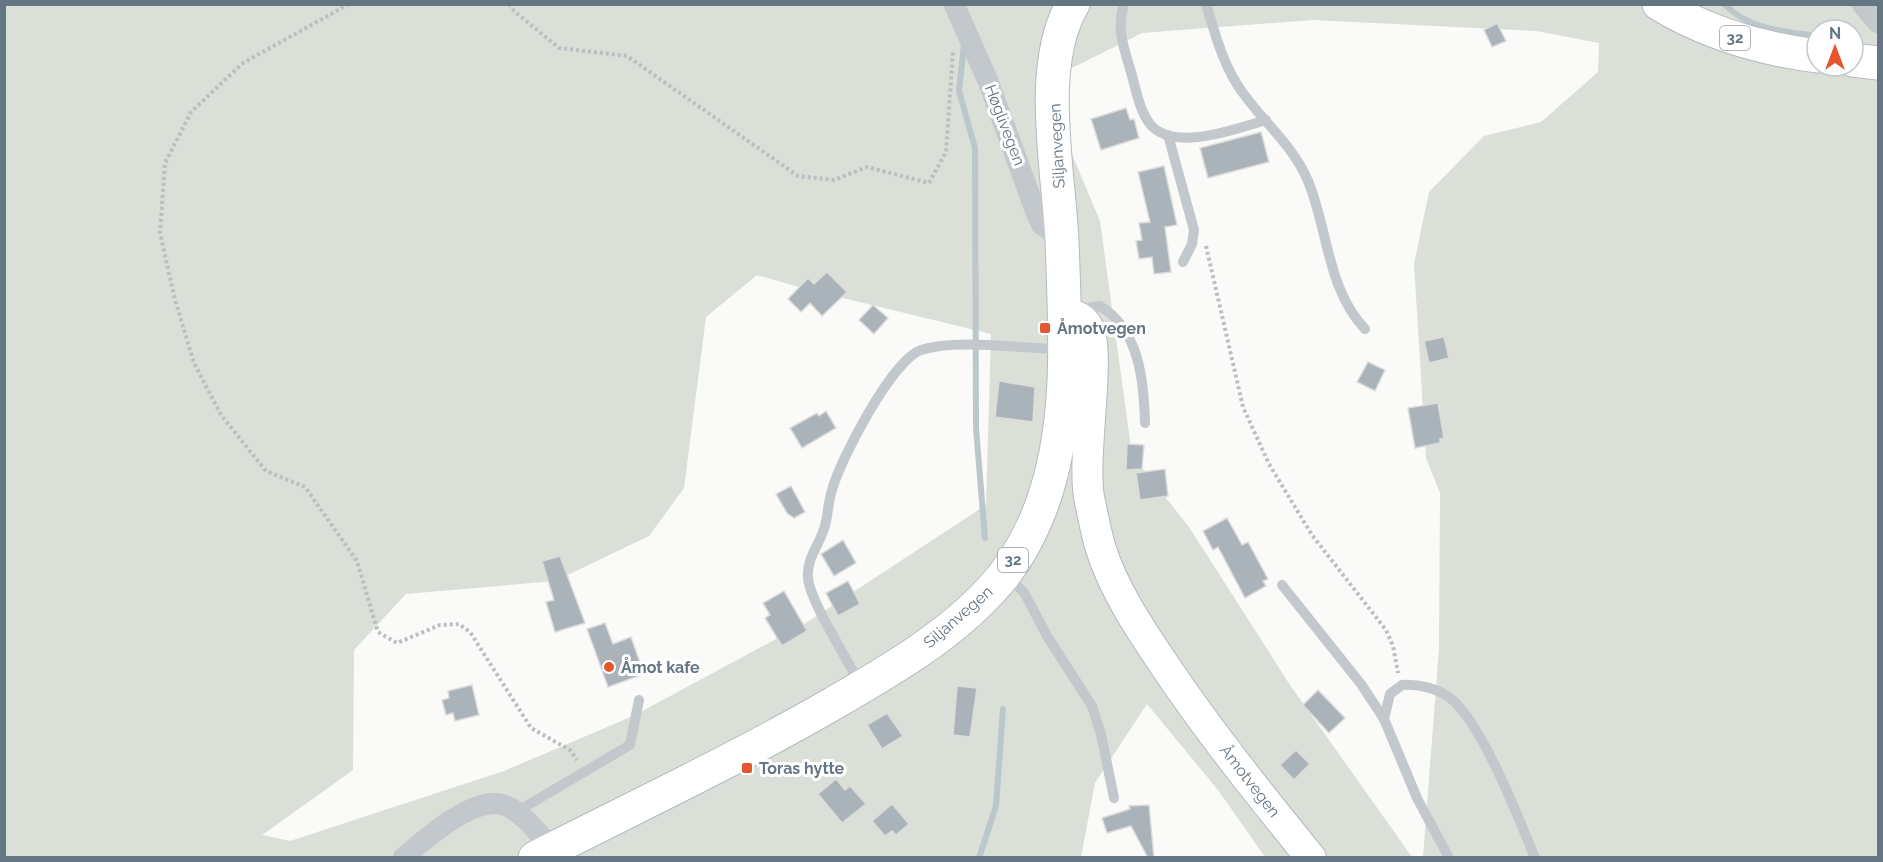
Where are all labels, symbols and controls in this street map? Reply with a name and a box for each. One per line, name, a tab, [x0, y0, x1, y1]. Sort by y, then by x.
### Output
north arrow	[1805, 18, 1865, 78]
text: N	[1829, 24, 1841, 43]
road number: 32	[1720, 26, 1750, 50]
street label: Høglivegen	[981, 82, 1029, 168]
street label: Siljanvegen	[1045, 103, 1069, 189]
place label: Åmotvegen	[1057, 318, 1146, 338]
marker: Åmotvegen	[1038, 321, 1052, 335]
road number: 32	[998, 548, 1028, 572]
street label: Siljanvegen	[920, 582, 996, 652]
place label: Åmot kafe	[621, 657, 700, 677]
marker: Åmot kafe	[602, 660, 616, 674]
street label: Åmotvegen	[1216, 740, 1285, 821]
place label: Toras hytte	[759, 759, 845, 778]
marker: Toras hytte	[740, 761, 754, 775]

